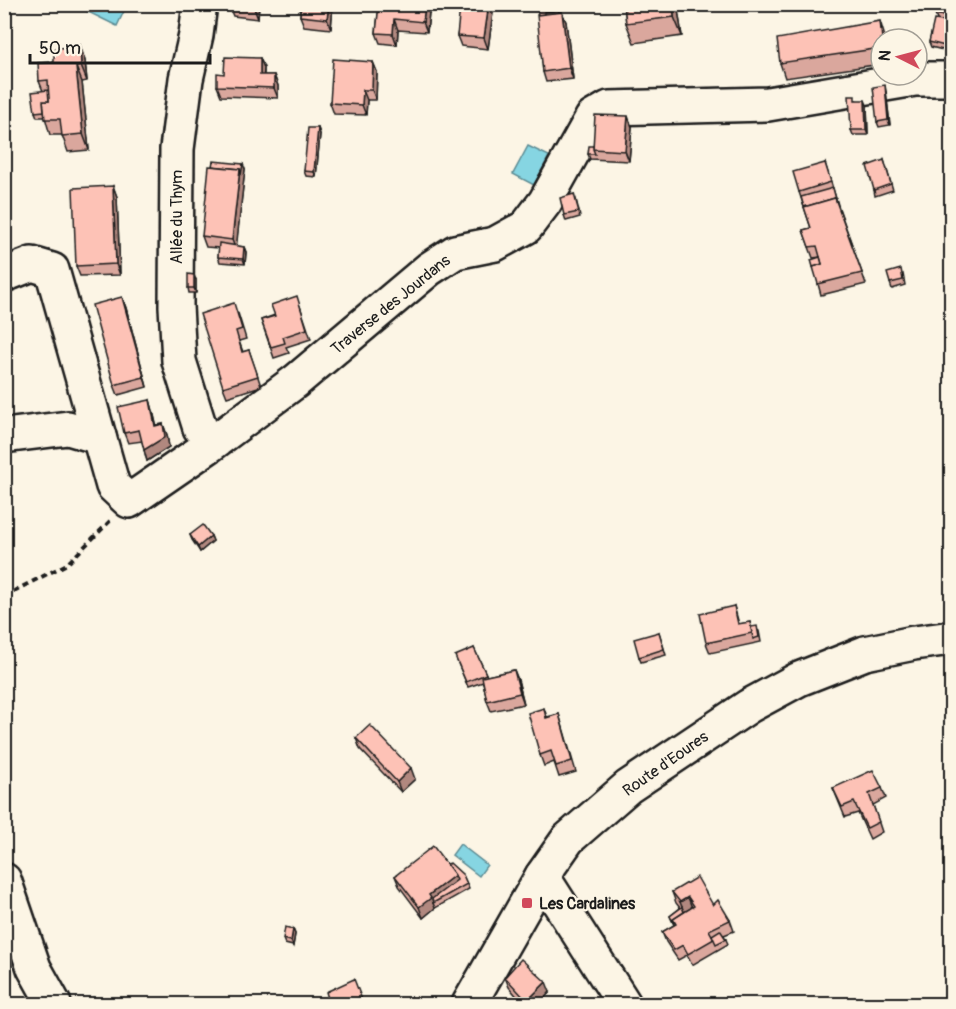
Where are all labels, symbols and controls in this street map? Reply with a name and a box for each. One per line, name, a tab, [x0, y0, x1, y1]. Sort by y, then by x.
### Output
scale bar	[30, 27, 210, 65]
north arrow	[869, 27, 929, 87]
text: 50 m	[39, 37, 81, 60]
text: N	[875, 49, 896, 62]
street label: Allée du Thym	[167, 170, 187, 264]
street label: Traverse des Jourdans	[327, 251, 454, 359]
street label: Route d'Eoures	[619, 727, 712, 801]
place label: Les Cardalines	[539, 894, 636, 914]
marker: Les Cardalines	[520, 896, 534, 910]

